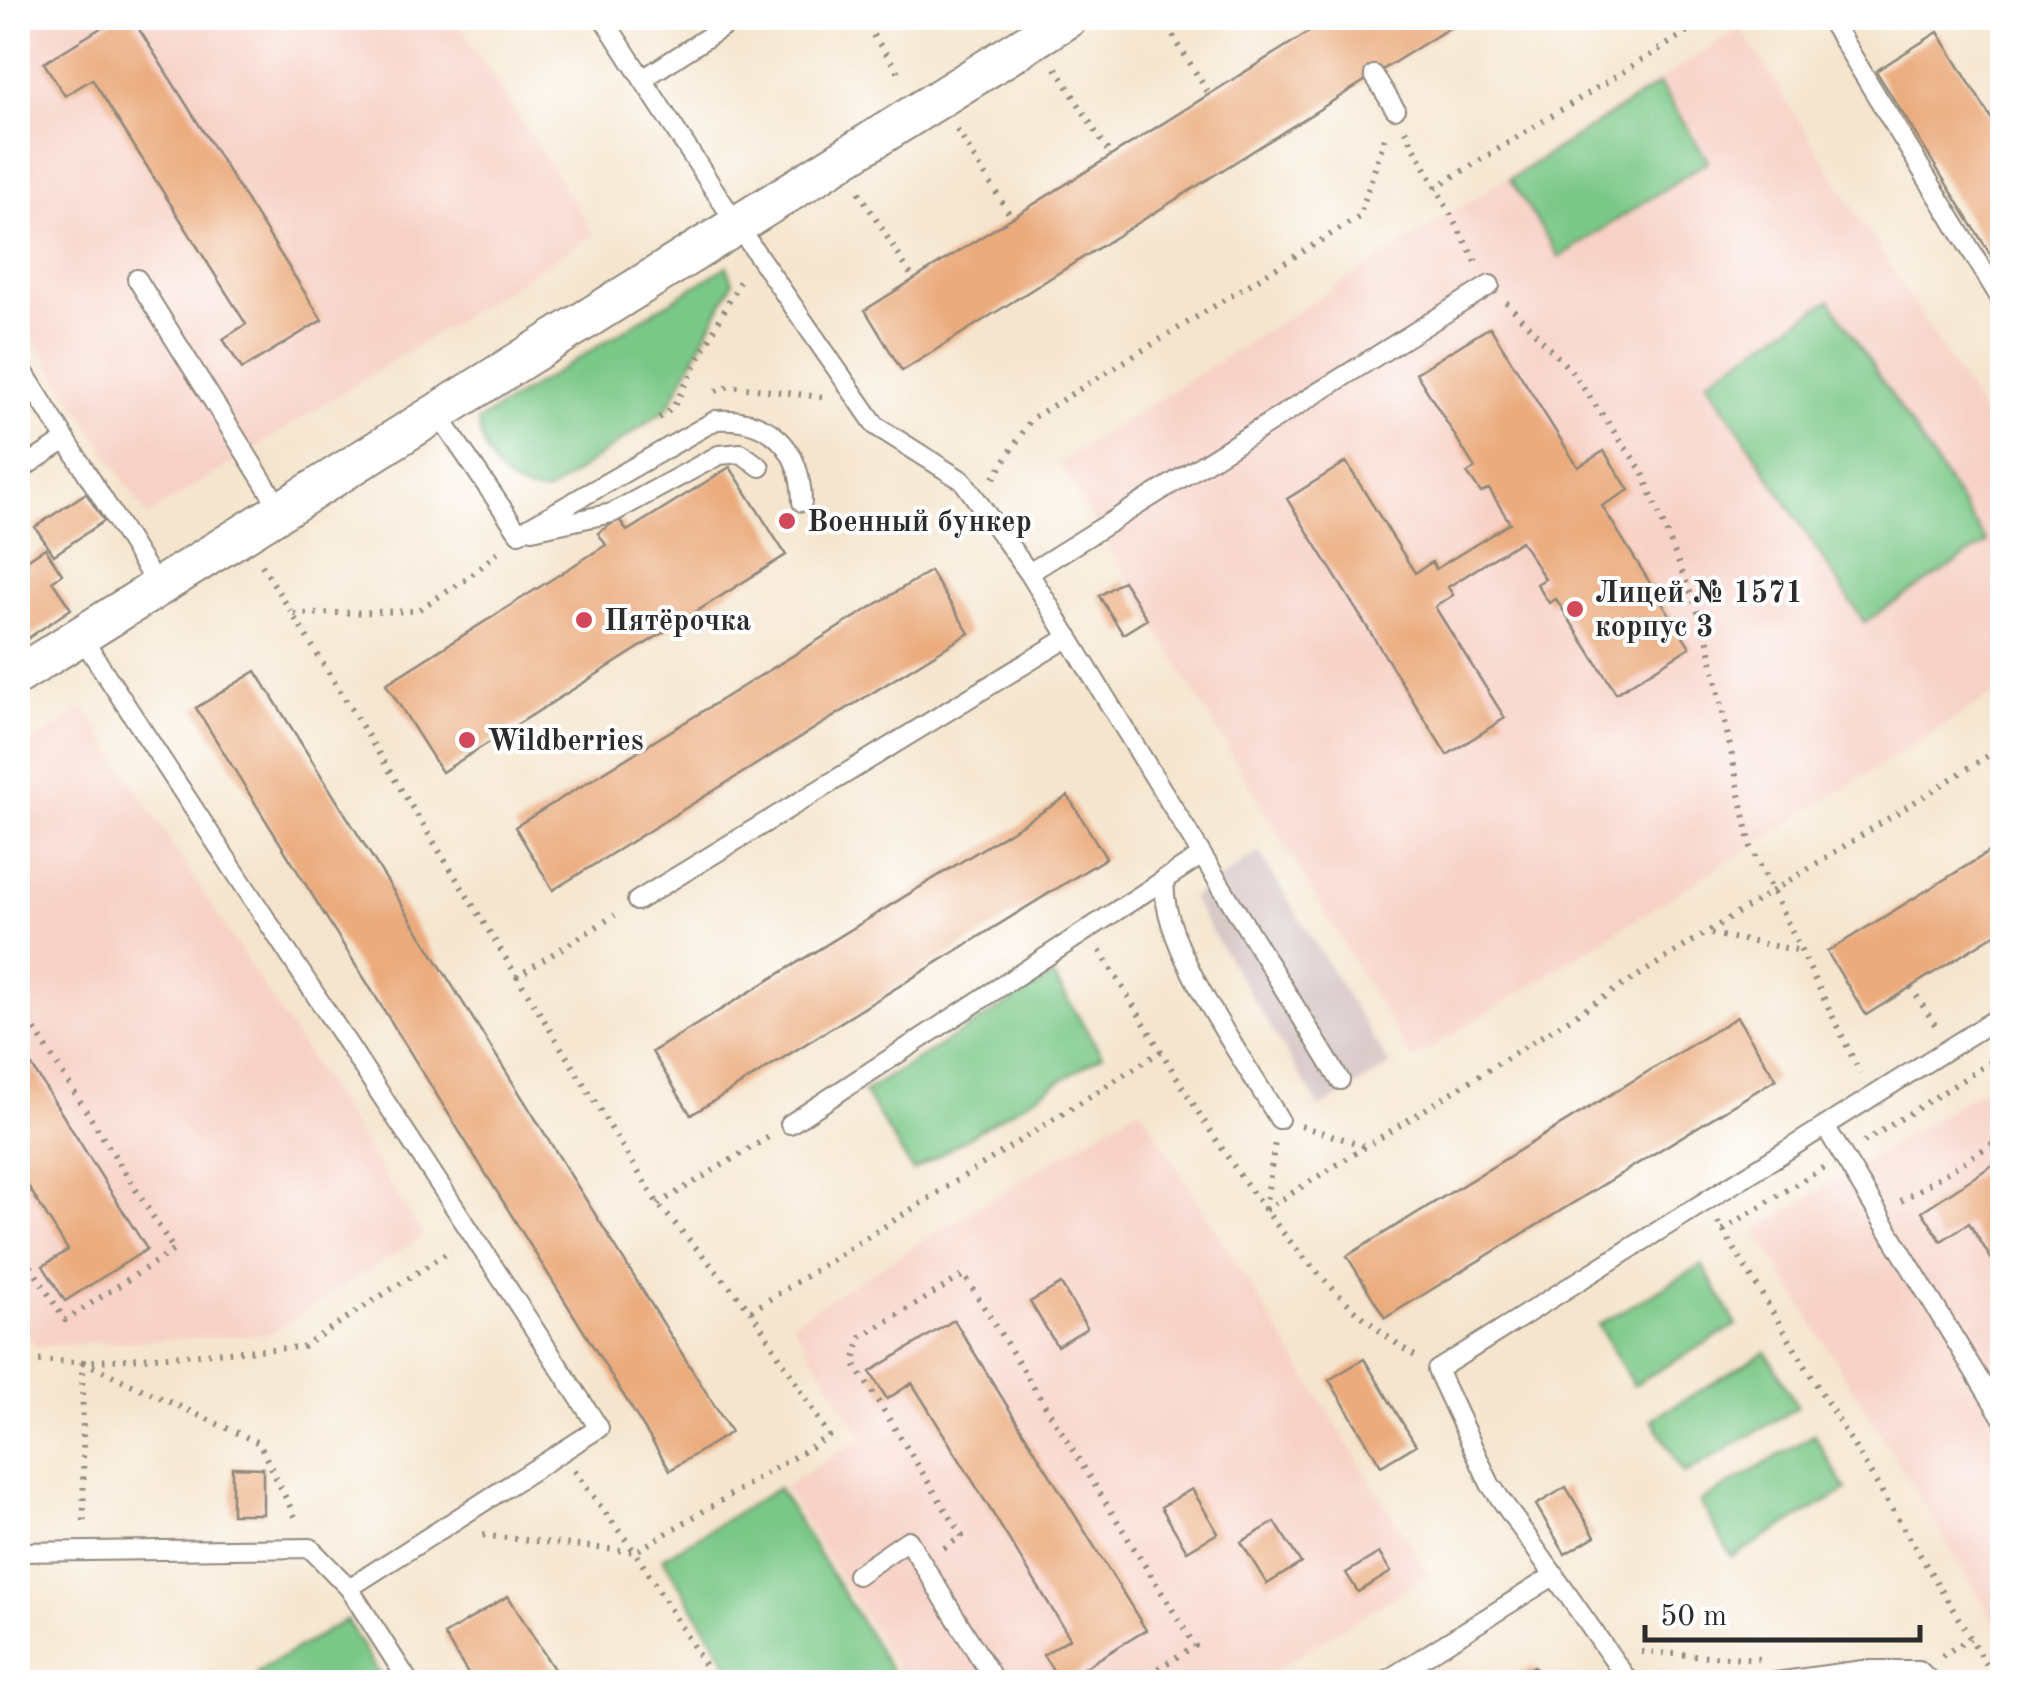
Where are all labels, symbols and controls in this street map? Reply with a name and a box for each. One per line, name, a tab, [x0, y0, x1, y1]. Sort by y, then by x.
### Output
place label: Военный бункер	[807, 508, 1032, 538]
marker: Военный бункер	[776, 510, 798, 532]
place label: Лицей № 1571 корпус 3	[1595, 579, 1803, 643]
marker: Лицей № 1571 корпус 3	[1564, 598, 1586, 620]
place label: Пятёрочка	[604, 607, 751, 637]
marker: Пятёрочка	[573, 609, 595, 631]
place label: Wildberries	[487, 727, 644, 757]
marker: Wildberries	[456, 729, 478, 751]
scale bar	[1645, 1580, 1920, 1642]
text: 50 m	[1660, 1602, 1727, 1632]

